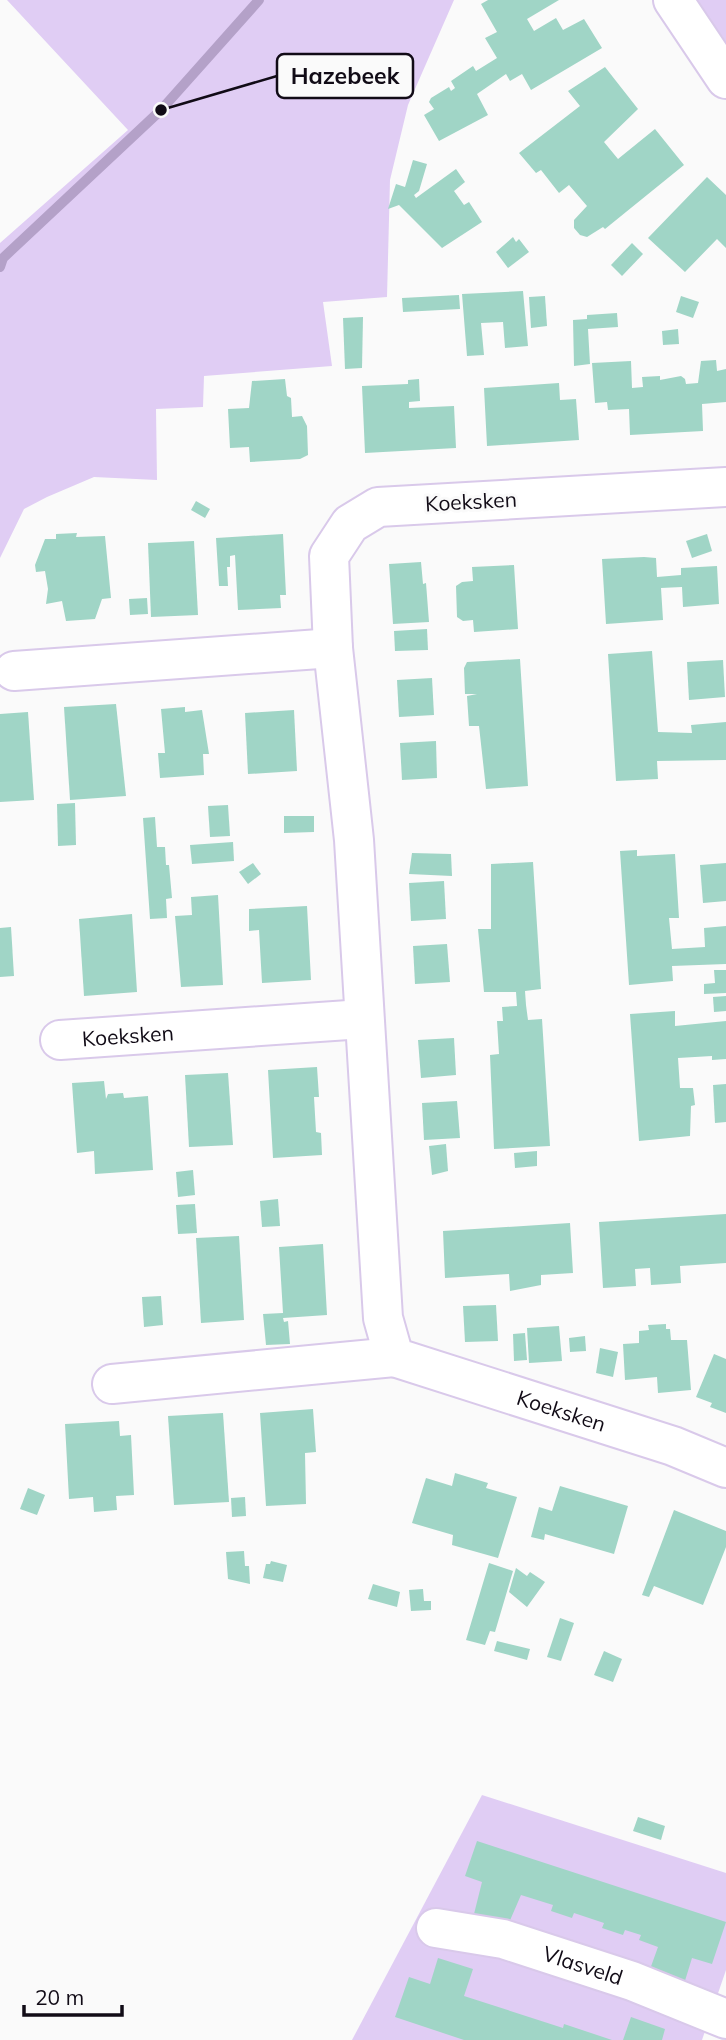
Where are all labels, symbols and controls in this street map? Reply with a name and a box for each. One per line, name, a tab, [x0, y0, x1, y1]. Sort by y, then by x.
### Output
callout: Hazebeek	[277, 54, 413, 98]
text: Hazebeek	[291, 61, 401, 90]
street label: Koeksken	[424, 486, 518, 516]
street label: Koeksken	[81, 1019, 175, 1051]
street label: Koeksken	[514, 1384, 609, 1437]
street label: Vlasveld	[540, 1940, 626, 1990]
scale bar	[24, 1974, 122, 2018]
text: 20 m	[35, 1984, 84, 2010]

